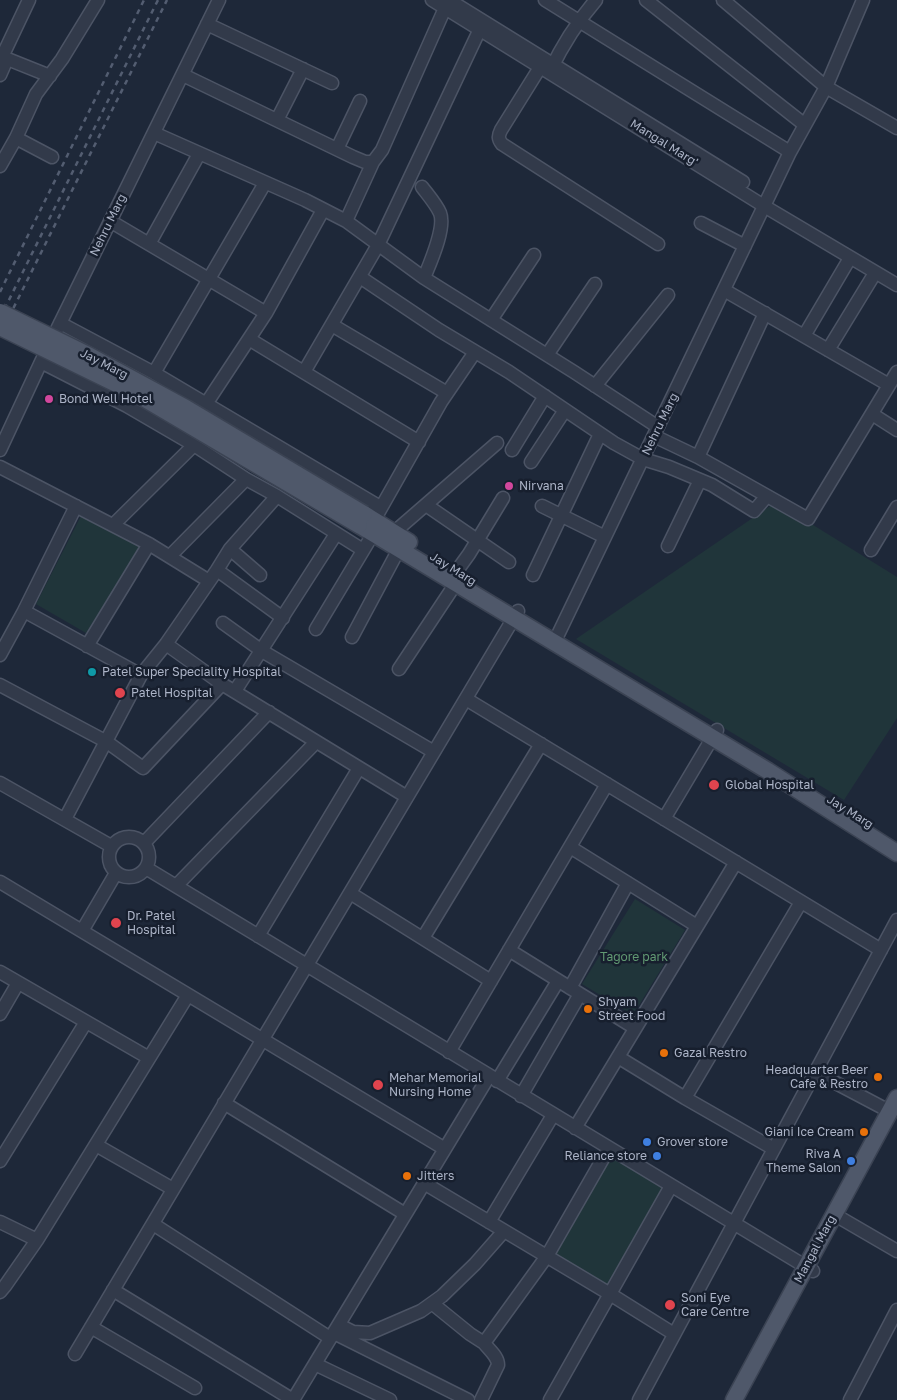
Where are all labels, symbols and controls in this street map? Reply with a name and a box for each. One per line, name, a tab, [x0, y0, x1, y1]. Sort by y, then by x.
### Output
street label: Mangal Marg'	[627, 116, 701, 170]
street label: Nehru Marg	[87, 192, 129, 258]
street label: Jay Marg	[78, 346, 130, 382]
street label: Nehru Marg	[639, 391, 681, 457]
place label: Bond Well Hotel	[59, 392, 153, 406]
marker: Bond Well Hotel	[43, 393, 55, 405]
place label: Nirvana	[519, 479, 564, 493]
marker: Nirvana	[503, 480, 515, 492]
street label: Jay Marg	[427, 549, 479, 589]
place label: Patel Super Speciality Hospital	[102, 665, 281, 679]
marker: Patel Super Speciality Hospital	[86, 666, 98, 678]
marker: Patel Hospital	[113, 686, 127, 700]
place label: Patel Hospital	[131, 686, 213, 700]
marker: Global Hospital	[707, 778, 721, 792]
place label: Global Hospital	[725, 778, 814, 792]
street label: Jay Marg	[824, 792, 876, 832]
place label: Dr. Patel Hospital	[127, 909, 176, 937]
marker: Dr. Patel Hospital	[109, 916, 123, 930]
park label: Tagore park	[600, 950, 668, 964]
place label: Shyam Street Food	[598, 995, 665, 1023]
marker: Shyam Street Food	[582, 1003, 594, 1015]
place label: Gazal Restro	[674, 1046, 747, 1060]
marker: Gazal Restro	[658, 1047, 670, 1059]
place label: Headquarter Beer Cafe & Restro	[765, 1063, 868, 1091]
place label: Mehar Memorial Nursing Home	[389, 1071, 482, 1099]
marker: Headquarter Beer Cafe & Restro	[872, 1071, 884, 1083]
marker: Mehar Memorial Nursing Home	[371, 1078, 385, 1092]
place label: Giani Ice Cream	[765, 1125, 854, 1139]
marker: Giani Ice Cream	[858, 1126, 870, 1138]
place label: Grover store	[657, 1135, 728, 1149]
marker: Grover store	[641, 1136, 653, 1148]
place label: Riva A Theme Salon	[766, 1147, 841, 1175]
place label: Reliance store	[564, 1149, 647, 1163]
marker: Reliance store	[651, 1150, 663, 1162]
marker: Riva A Theme Salon	[845, 1155, 857, 1167]
place label: Jitters	[417, 1169, 454, 1183]
marker: Jitters	[401, 1170, 413, 1182]
street label: Mangal Marg	[791, 1213, 839, 1285]
place label: Soni Eye Care Centre	[681, 1291, 749, 1319]
marker: Soni Eye Care Centre	[663, 1298, 677, 1312]

